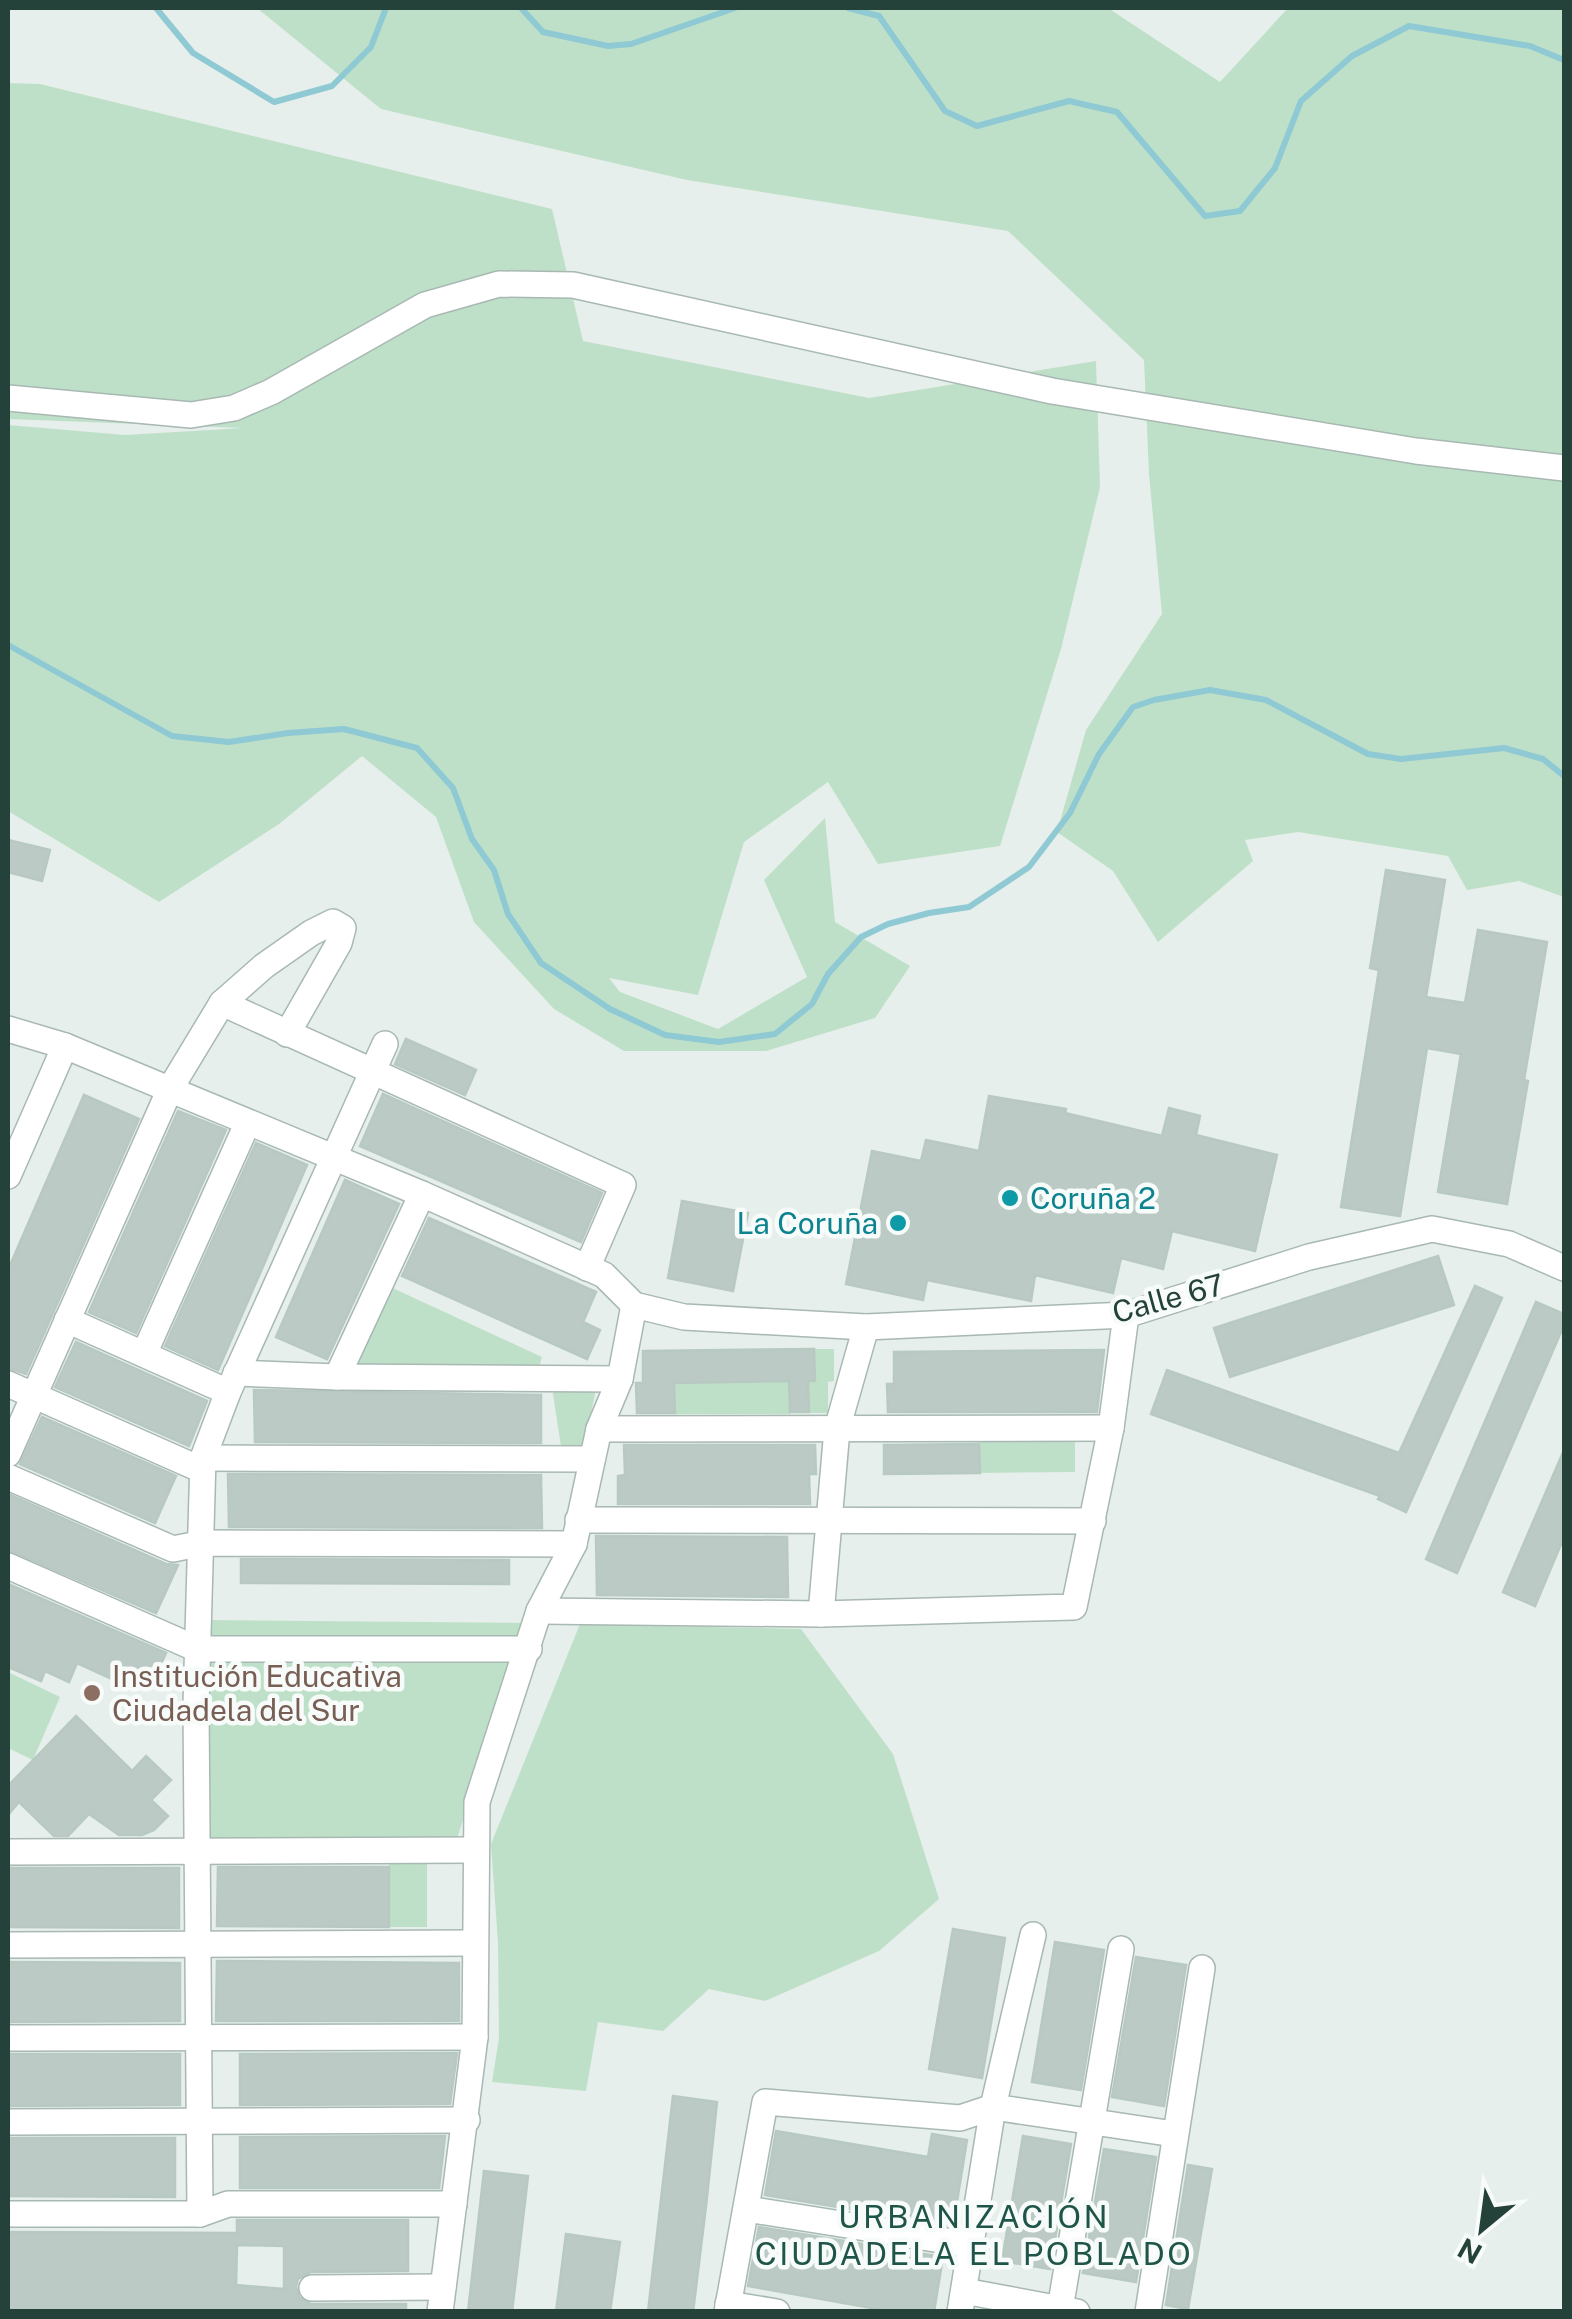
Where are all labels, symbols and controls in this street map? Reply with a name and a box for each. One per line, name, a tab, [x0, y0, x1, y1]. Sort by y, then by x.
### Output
place label: Coruña 2	[1030, 1180, 1156, 1216]
marker: Coruña 2	[999, 1187, 1021, 1209]
place label: La Coruña	[737, 1205, 878, 1241]
marker: La Coruña	[887, 1212, 909, 1234]
street label: Calle 67	[1108, 1266, 1228, 1330]
place label: Institución Educativa Ciudadela del Sur	[112, 1658, 402, 1728]
marker: Institución Educativa Ciudadela del Sur	[81, 1682, 103, 1704]
north arrow	[1432, 2179, 1532, 2279]
district label: URBANIZACIÓN CIUDADELA EL POBLADO	[755, 2197, 1193, 2272]
text: N	[1452, 2232, 1487, 2271]

